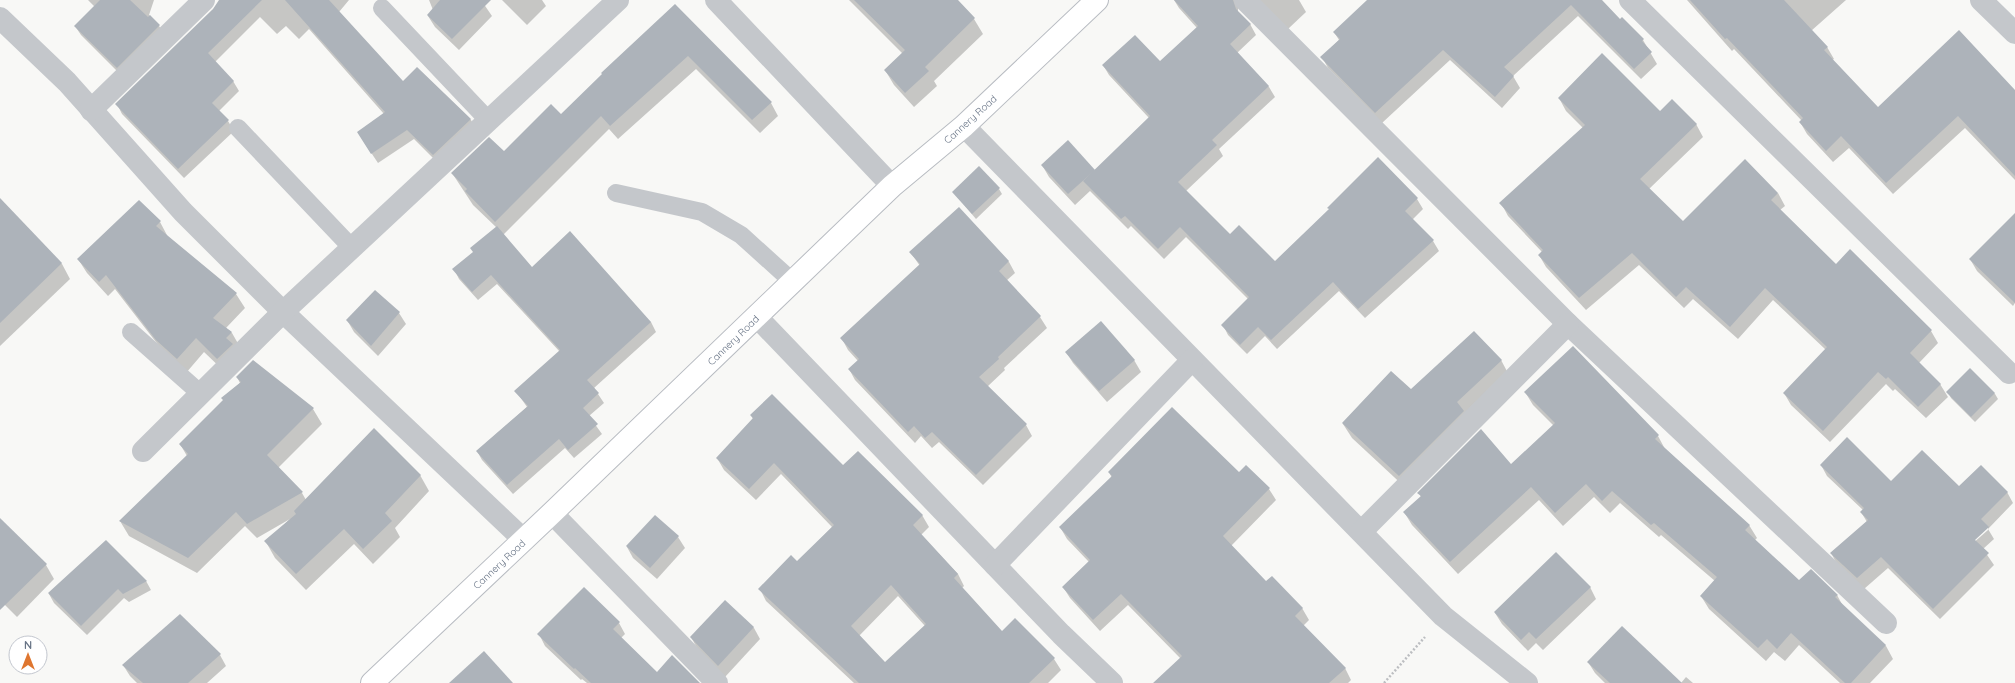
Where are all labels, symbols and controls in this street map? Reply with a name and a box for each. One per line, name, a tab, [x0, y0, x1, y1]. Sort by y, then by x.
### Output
street label: Cannery Road	[941, 92, 1000, 147]
street label: Cannery Road	[705, 312, 762, 368]
street label: Cannery Road	[470, 537, 528, 592]
north arrow	[8, 635, 48, 675]
text: N	[24, 638, 32, 652]

